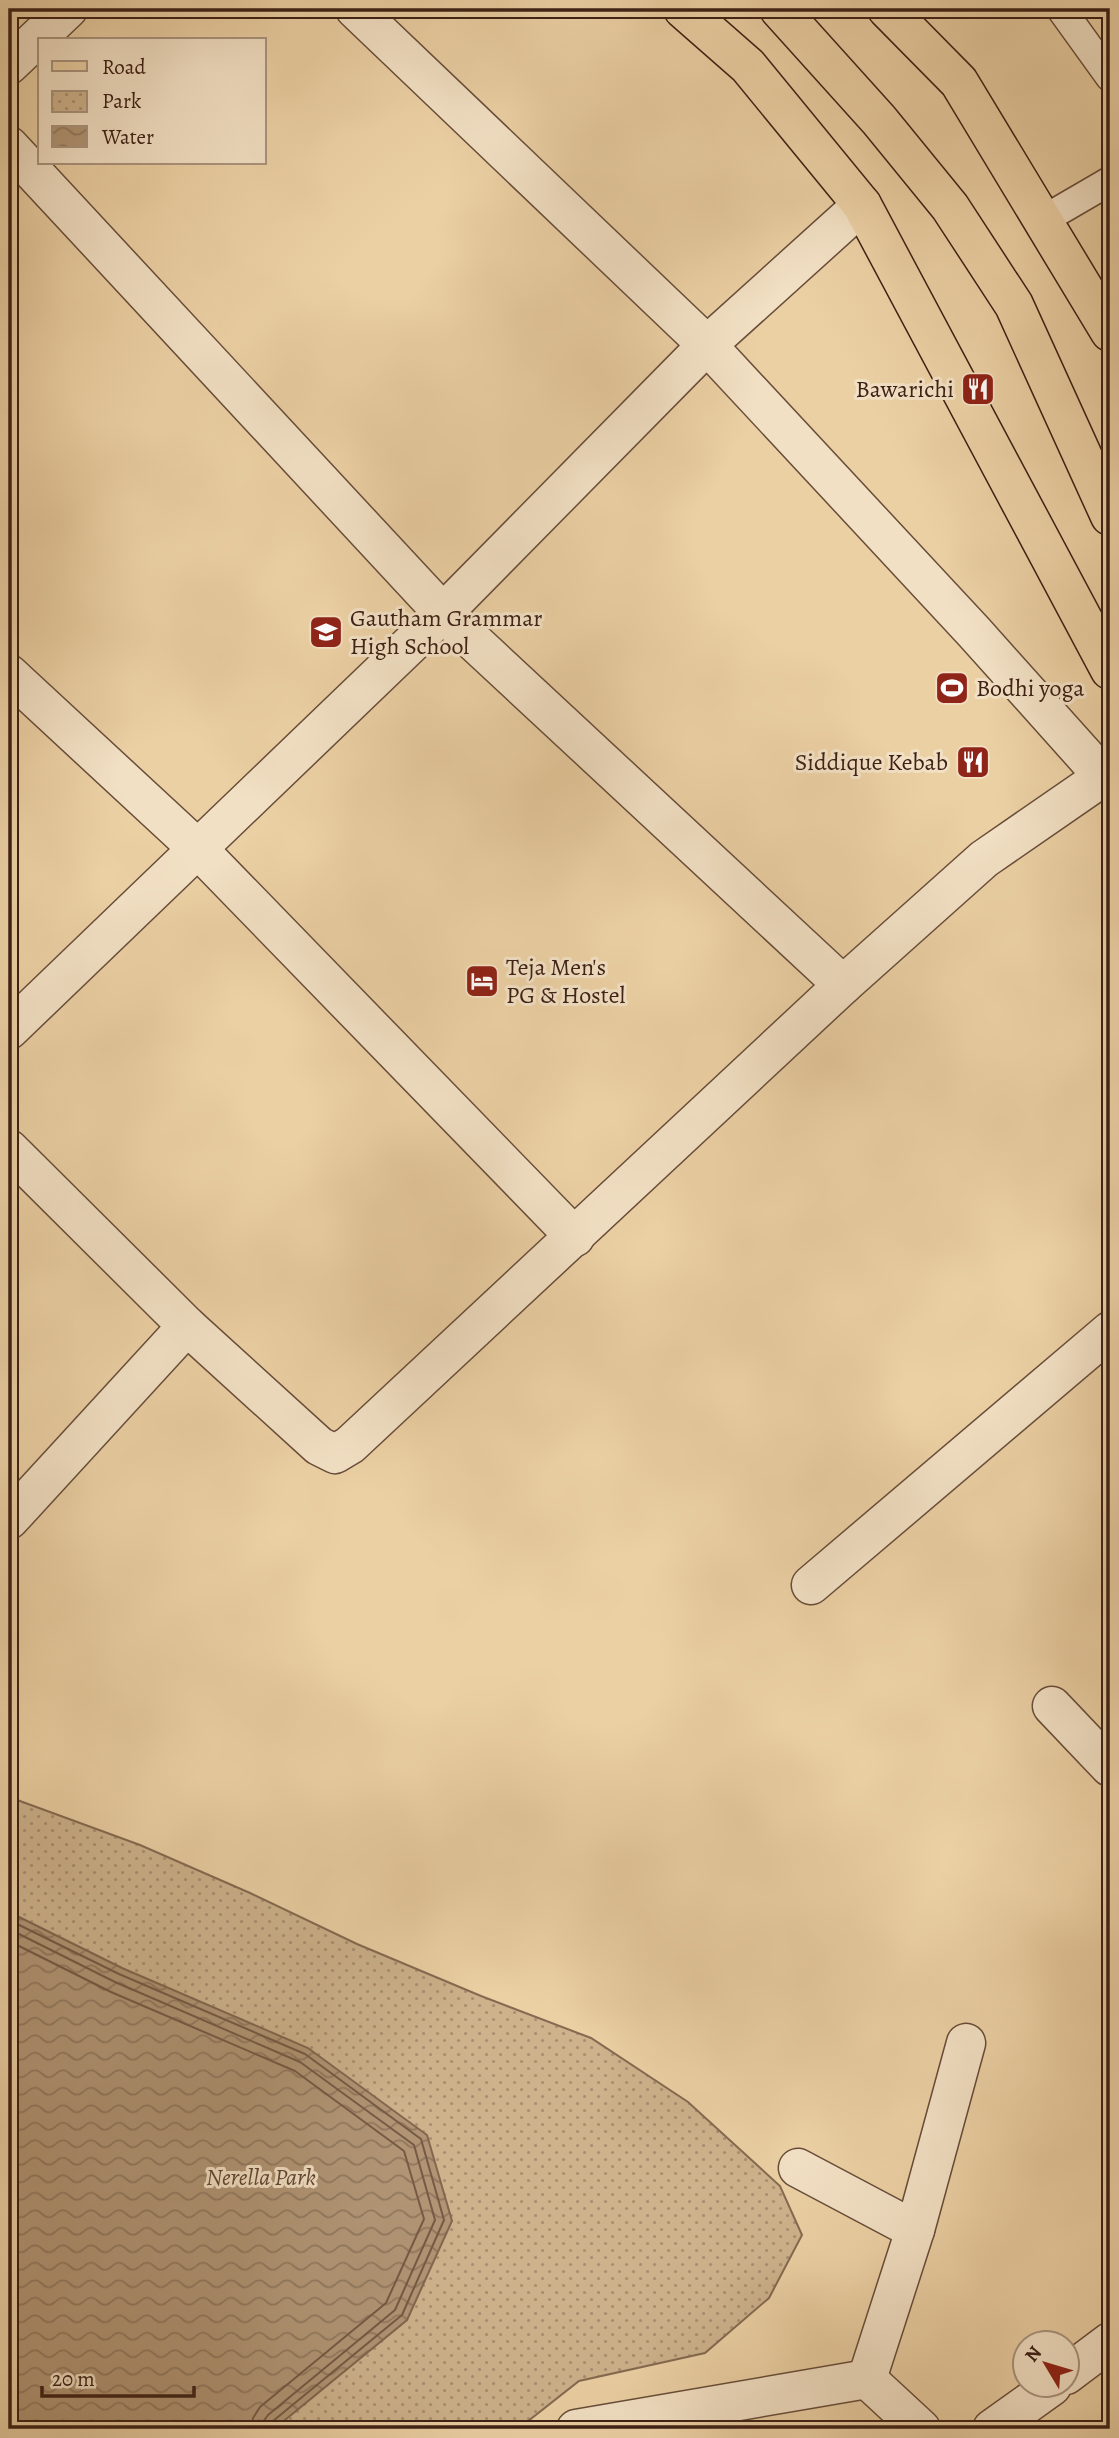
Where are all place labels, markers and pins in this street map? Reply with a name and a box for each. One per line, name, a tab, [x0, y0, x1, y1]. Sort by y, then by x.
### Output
restaurant icon: Bawarichi	[959, 370, 997, 408]
place label: Bawarichi	[856, 373, 954, 405]
place label: Gautham Grammar High School	[350, 602, 543, 662]
school or university icon: Gautham Grammar High School	[307, 613, 345, 651]
sports icon: Bodhi yoga	[933, 669, 971, 707]
place label: Bodhi yoga	[976, 672, 1085, 704]
restaurant icon: Siddique Kebab	[954, 743, 992, 781]
place label: Siddique Kebab	[795, 746, 948, 778]
place label: Teja Men's PG & Hostel	[506, 951, 625, 1011]
hotel icon: Teja Men's PG & Hostel	[463, 962, 501, 1000]

